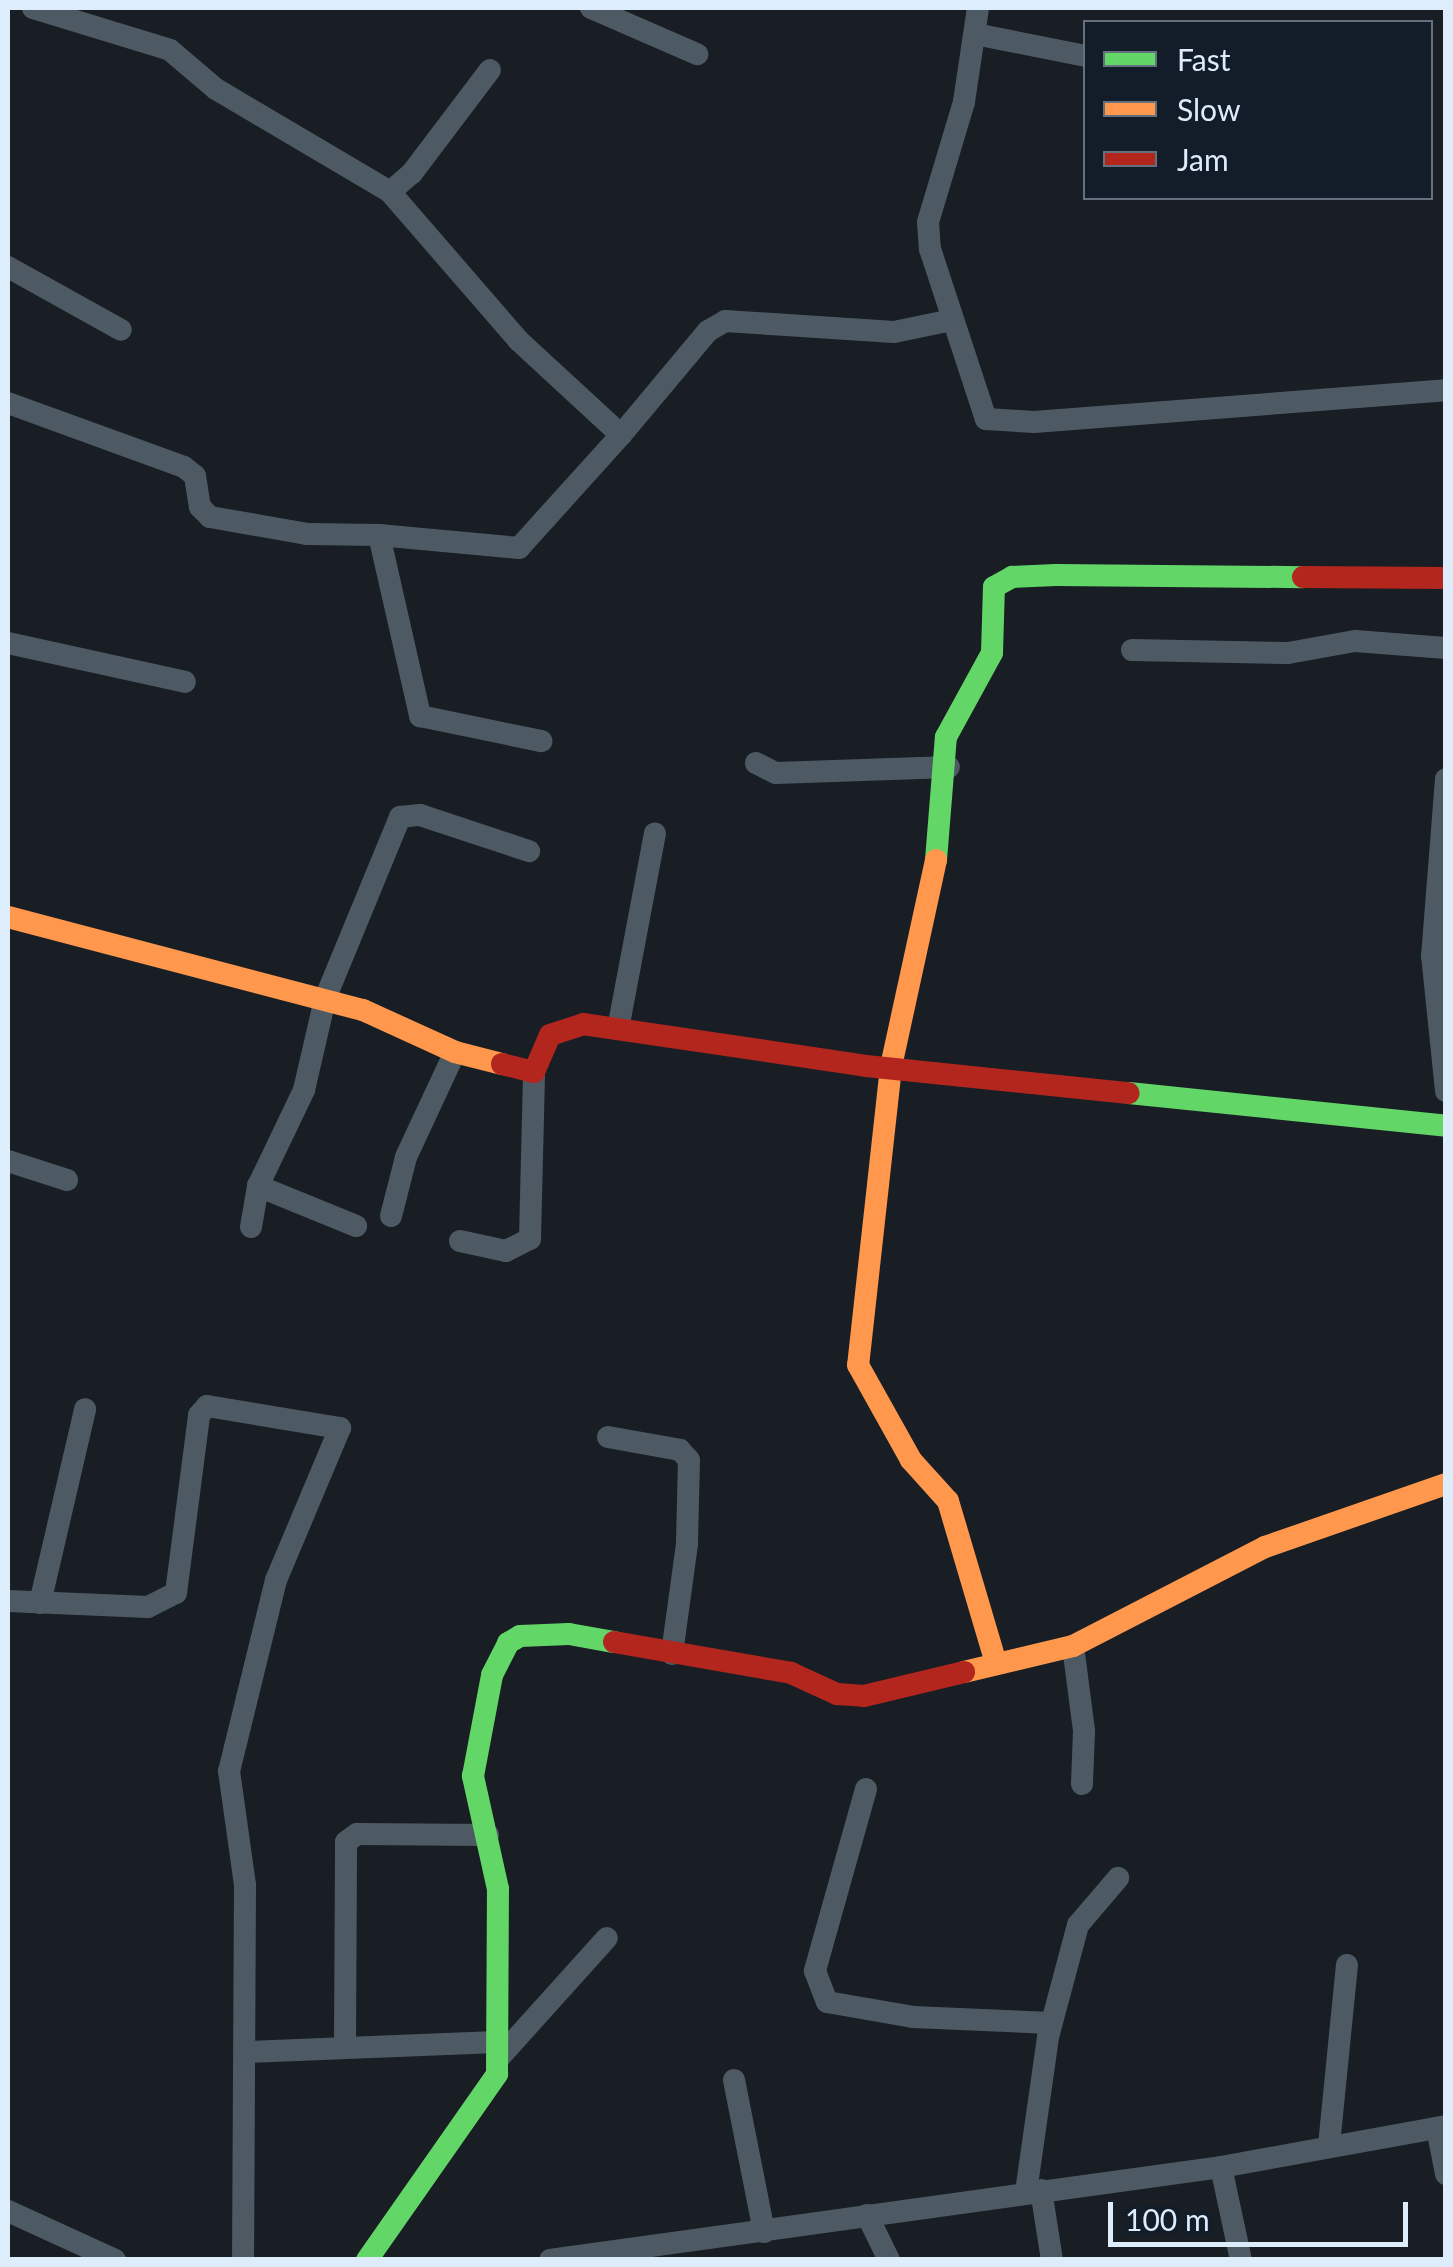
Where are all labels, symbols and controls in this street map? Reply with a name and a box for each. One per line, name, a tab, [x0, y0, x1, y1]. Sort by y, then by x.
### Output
legend	[1083, 20, 1433, 200]
text: Fast	[1177, 41, 1231, 77]
text: Slow	[1177, 91, 1240, 127]
text: Jam	[1177, 141, 1229, 177]
scale bar	[1113, 2182, 1413, 2244]
text: 100 m	[1125, 2201, 1210, 2237]

